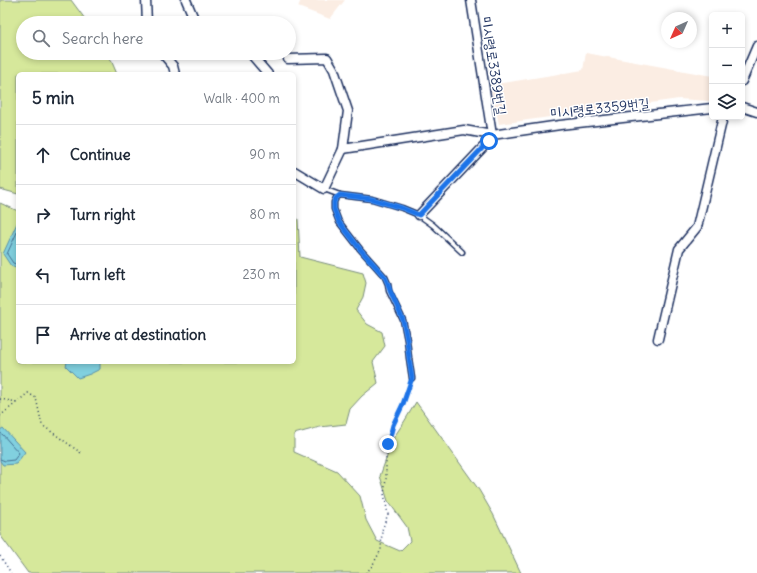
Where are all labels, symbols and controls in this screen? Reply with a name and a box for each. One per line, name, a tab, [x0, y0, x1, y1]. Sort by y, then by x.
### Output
north arrow	[661, 12, 697, 48]
map controls	[709, 12, 745, 120]
button: +	[709, 12, 745, 48]
street label: 미시령로3389번길	[477, 15, 511, 117]
search box	[16, 16, 296, 60]
icon: search	[30, 27, 52, 49]
text: Search here	[62, 29, 143, 48]
button: −	[709, 48, 745, 84]
button: layers	[709, 84, 745, 120]
text: 5 min	[32, 87, 74, 109]
text: Walk · 400 m	[203, 90, 280, 107]
street label: 미시령로3359번길	[550, 94, 651, 122]
route start	[480, 132, 498, 150]
icon: ahead	[32, 144, 54, 166]
text: Continue	[70, 145, 131, 164]
text: 90 m	[249, 146, 280, 163]
icon: right	[32, 204, 54, 226]
text: Turn right	[70, 205, 135, 224]
text: 80 m	[249, 206, 280, 223]
icon: left	[32, 264, 54, 286]
text: Turn left	[70, 265, 125, 284]
text: 230 m	[242, 266, 280, 283]
icon: arrive	[32, 324, 54, 346]
text: Arrive at destination	[70, 325, 206, 344]
route end	[379, 435, 397, 453]

